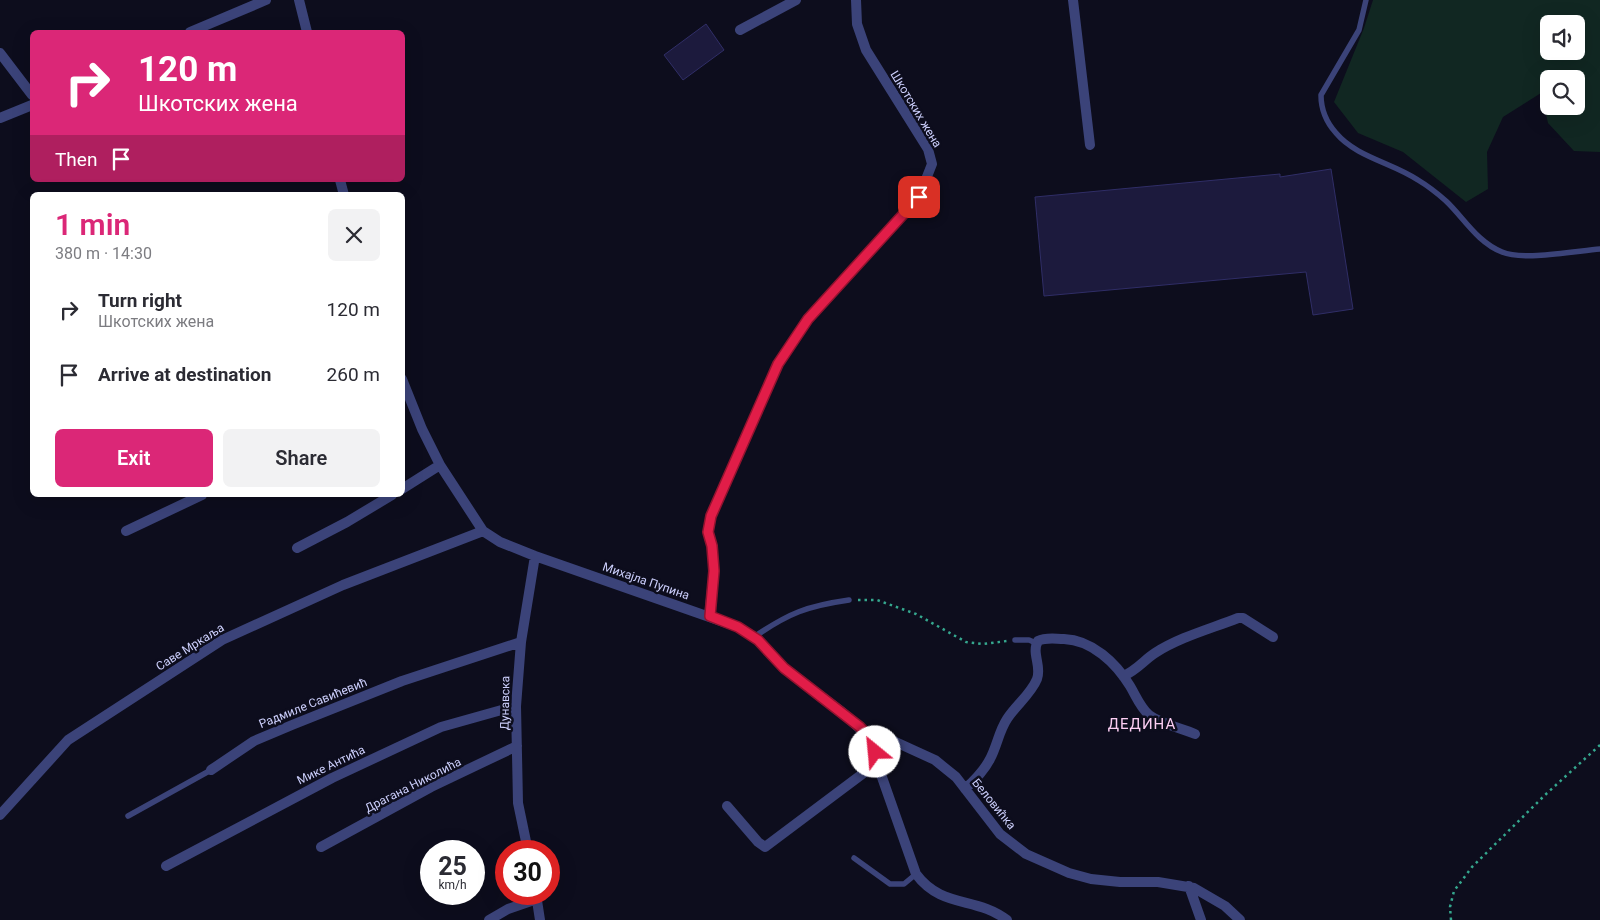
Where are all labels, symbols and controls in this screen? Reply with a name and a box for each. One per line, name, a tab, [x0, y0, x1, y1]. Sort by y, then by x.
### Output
map controls	[1540, 15, 1585, 115]
button: sound	[1540, 15, 1585, 60]
text: 120 m	[138, 49, 237, 90]
icon: right	[55, 50, 120, 115]
street label: Шкотских жена	[888, 68, 944, 150]
button: search	[1540, 70, 1585, 115]
text: Шкотских жена	[138, 91, 298, 116]
icon: arrive	[107, 145, 135, 173]
text: Then	[55, 148, 97, 171]
pin	[898, 176, 940, 218]
icon: arrive	[905, 183, 933, 211]
text: 1 min	[55, 207, 130, 242]
button: close	[328, 209, 380, 261]
text: 380 m · 14:30	[55, 244, 152, 263]
text: Turn right	[98, 289, 182, 312]
icon: right	[55, 296, 83, 324]
text: 120 m	[327, 298, 380, 321]
text: Шкотских жена	[98, 312, 214, 331]
icon: arrive	[55, 361, 83, 389]
text: Arrive at destination	[98, 363, 271, 386]
text: 260 m	[327, 363, 380, 386]
button: Exit	[55, 429, 213, 487]
button: Share	[223, 429, 380, 487]
street label: Михајла Пупина	[601, 560, 691, 602]
street label: Саве Мркаља	[153, 621, 227, 673]
street label: Радмиле Савићевић	[257, 675, 369, 731]
street label: Дунавска	[498, 676, 512, 730]
district label: ДЕДИНА	[1108, 715, 1176, 733]
position arrow	[848, 725, 900, 777]
street label: Мике Антића	[295, 743, 367, 787]
street label: Драгана Николића	[363, 755, 463, 815]
street label: Беловићка	[969, 776, 1019, 832]
speed limit sign: 30	[495, 840, 560, 905]
text: 25	[438, 852, 467, 881]
text: km/h	[438, 878, 467, 892]

